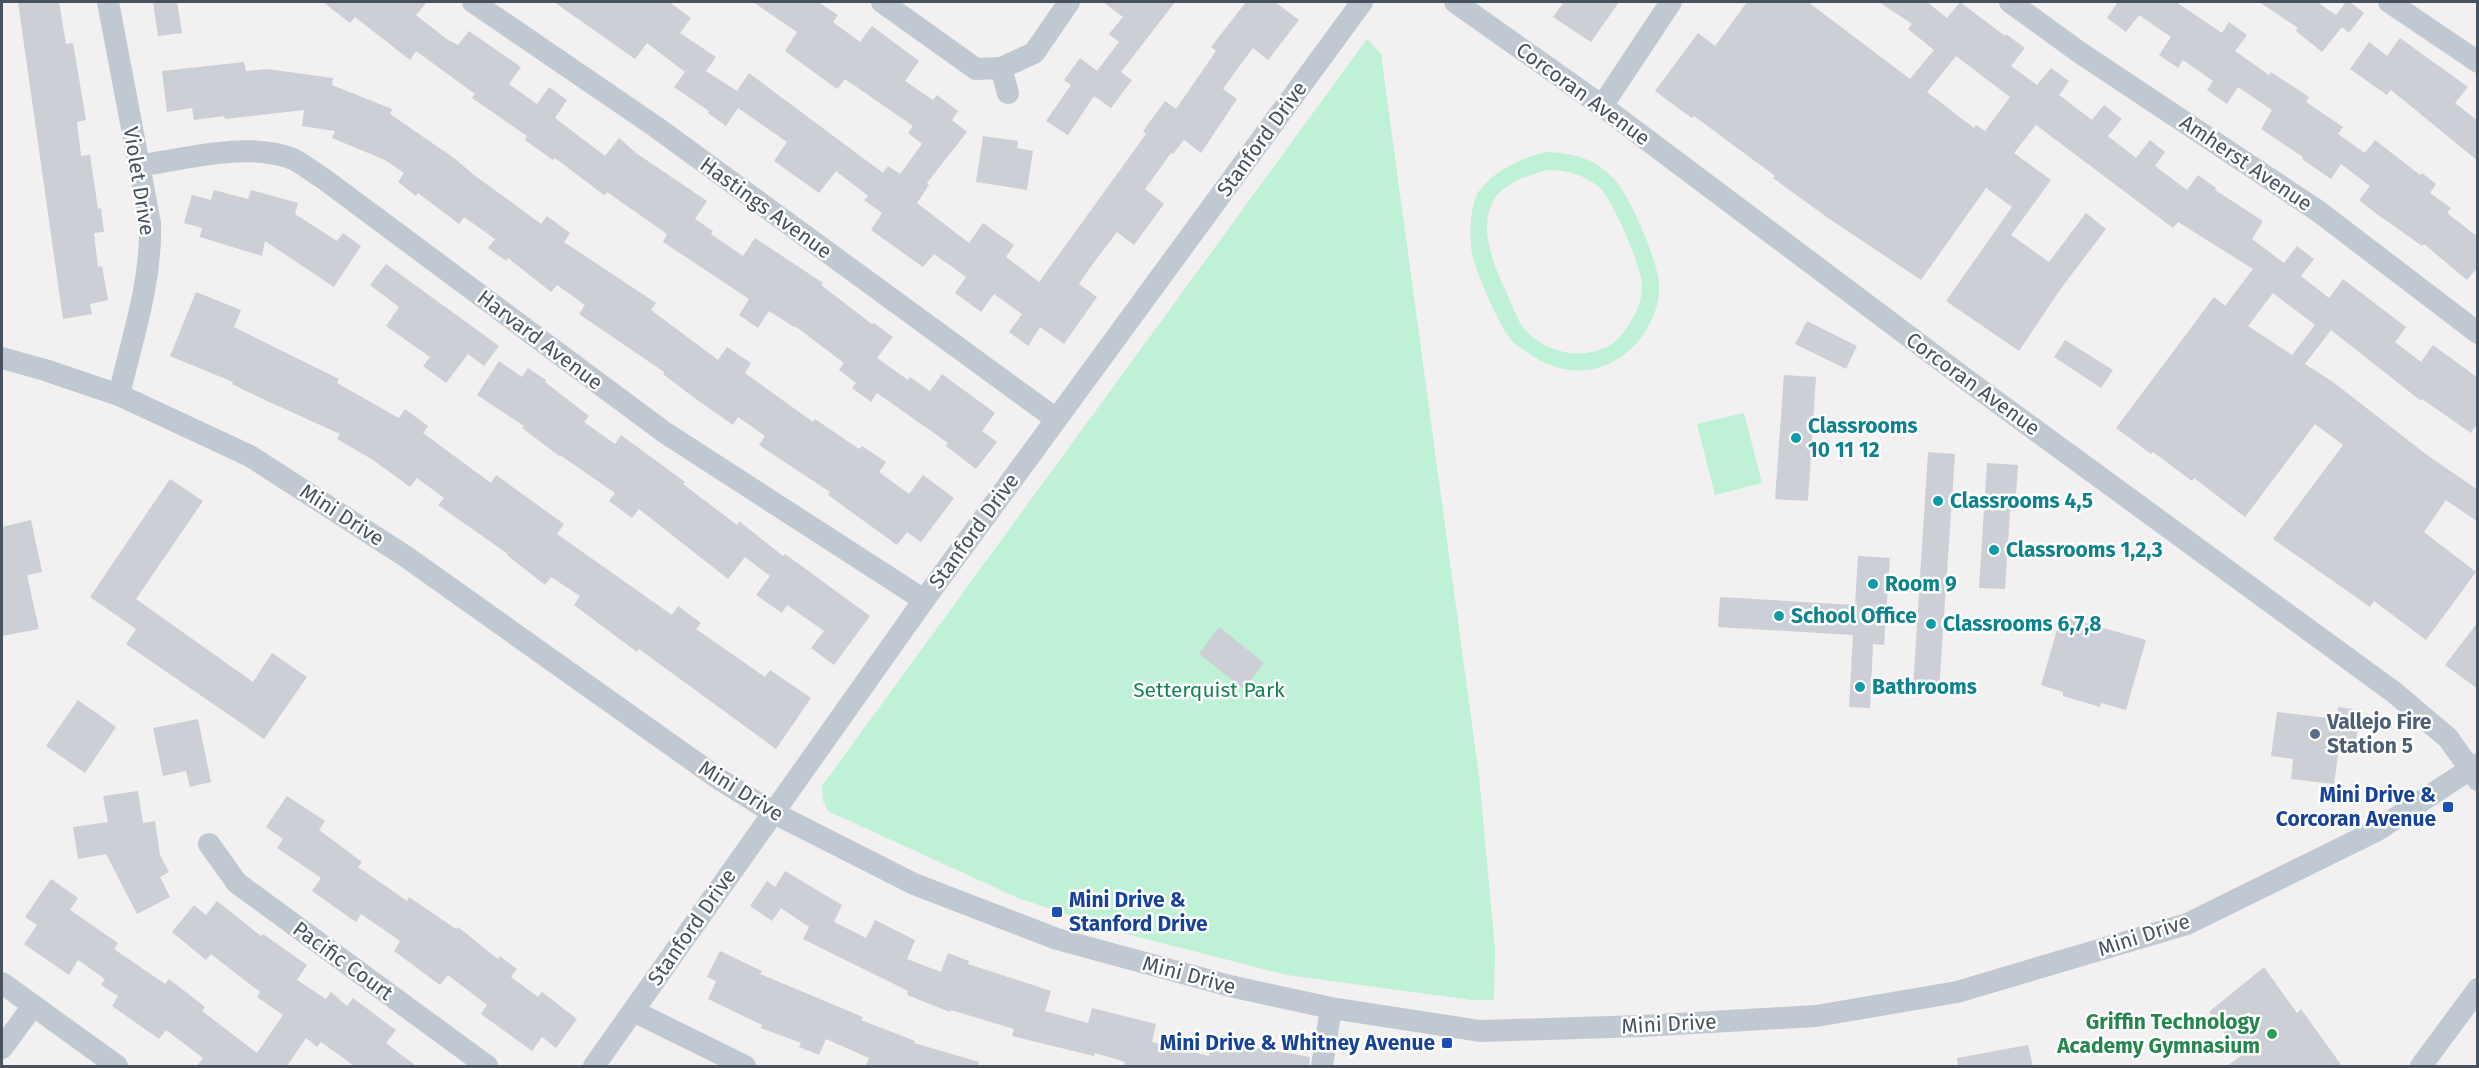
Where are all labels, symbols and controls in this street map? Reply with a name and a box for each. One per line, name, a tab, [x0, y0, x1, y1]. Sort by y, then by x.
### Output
street label: Corcoran Avenue	[1511, 37, 1655, 151]
street label: Stanford Drive	[1211, 76, 1313, 202]
street label: Amherst Avenue	[2175, 109, 2317, 217]
street label: Violet Drive	[118, 125, 160, 237]
street label: Hastings Avenue	[695, 151, 837, 265]
street label: Harvard Avenue	[472, 284, 608, 396]
street label: Corcoran Avenue	[1901, 327, 2045, 441]
place label: Classrooms 10 11 12	[1808, 413, 1918, 463]
marker: Classrooms 10 11 12	[1789, 431, 1803, 445]
street label: Stanford Drive	[923, 468, 1025, 594]
street label: Mini Drive	[295, 478, 389, 552]
place label: Classrooms 4,5	[1950, 488, 2093, 514]
marker: Classrooms 4,5	[1931, 494, 1945, 508]
place label: Classrooms 1,2,3	[2006, 537, 2163, 563]
marker: Classrooms 1,2,3	[1987, 543, 2001, 557]
place label: Room 9	[1885, 571, 1957, 597]
marker: Room 9	[1866, 577, 1880, 591]
place label: School Office	[1791, 603, 1917, 629]
marker: School Office	[1772, 609, 1786, 623]
place label: Classrooms 6,7,8	[1943, 611, 2102, 637]
marker: Classrooms 6,7,8	[1924, 617, 1938, 631]
place label: Bathrooms	[1872, 674, 1977, 700]
park label: Setterquist Park	[1133, 677, 1285, 703]
marker: Bathrooms	[1853, 680, 1867, 694]
place label: Vallejo Fire Station 5	[2326, 709, 2432, 759]
marker: Vallejo Fire Station 5	[2308, 727, 2322, 741]
street label: Mini Drive	[694, 755, 788, 827]
place label: Mini Drive & Corcoran Avenue	[2276, 782, 2436, 832]
marker: Mini Drive & Corcoran Avenue	[2441, 800, 2455, 814]
street label: Stanford Drive	[642, 864, 742, 990]
place label: Mini Drive & Stanford Drive	[1069, 887, 1208, 937]
marker: Mini Drive & Stanford Drive	[1050, 905, 1064, 919]
street label: Mini Drive	[2095, 908, 2193, 962]
street label: Pacific Court	[288, 916, 399, 1006]
street label: Mini Drive	[1140, 950, 1238, 1000]
street label: Mini Drive	[1621, 1009, 1717, 1039]
place label: Griffin Technology Academy Gymnasium	[2056, 1009, 2260, 1059]
marker: Griffin Technology Academy Gymnasium	[2265, 1027, 2279, 1041]
place label: Mini Drive & Whitney Avenue	[1160, 1030, 1435, 1056]
marker: Mini Drive & Whitney Avenue	[1440, 1036, 1454, 1050]

